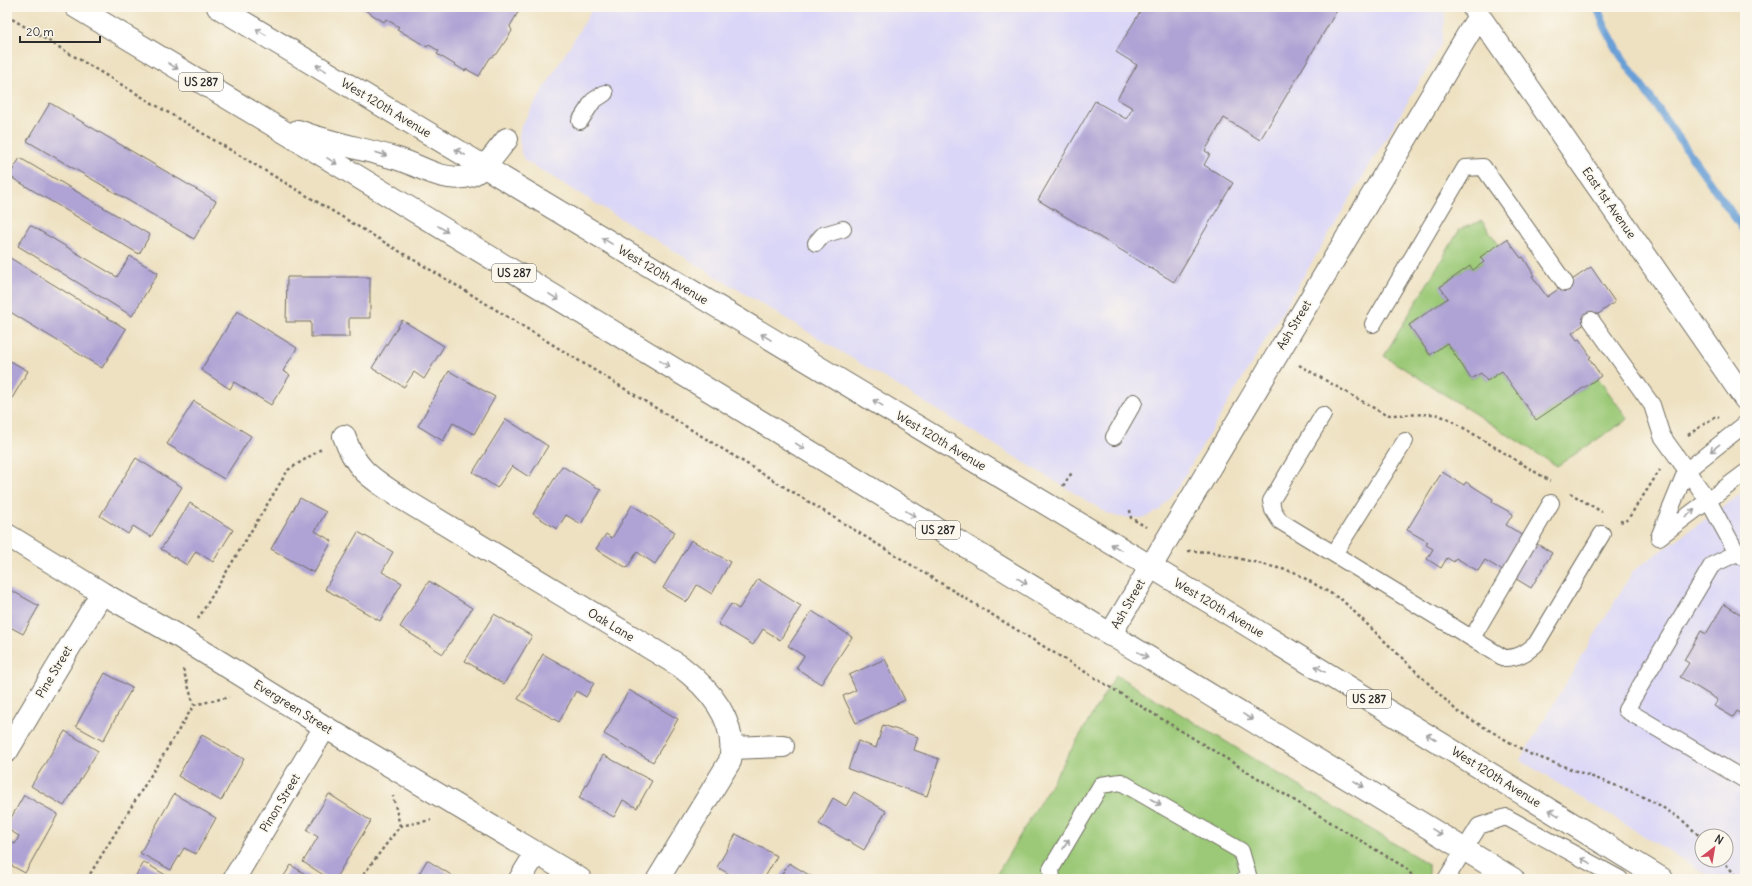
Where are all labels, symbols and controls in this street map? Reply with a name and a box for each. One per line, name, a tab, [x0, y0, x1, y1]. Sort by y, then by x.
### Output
scale bar	[20, 18, 100, 44]
text: 20 m	[26, 24, 54, 39]
one-way arrow	[255, 28, 267, 36]
one-way arrow	[167, 62, 179, 70]
one-way arrow	[315, 64, 327, 72]
road number: US 287	[179, 73, 223, 91]
street label: West 120th Avenue	[338, 75, 434, 140]
one-way arrow	[454, 148, 466, 156]
one-way arrow	[374, 151, 387, 158]
one-way arrow	[326, 158, 338, 166]
street label: East 1st Avenue	[1579, 164, 1639, 241]
one-way arrow	[437, 226, 449, 234]
one-way arrow	[602, 237, 613, 245]
street label: West 120th Avenue	[615, 242, 711, 307]
road number: US 287	[492, 264, 536, 282]
one-way arrow	[548, 293, 559, 301]
street label: Ash Street	[1273, 297, 1314, 352]
one-way arrow	[760, 332, 772, 340]
one-way arrow	[659, 360, 670, 368]
one-way arrow	[872, 399, 884, 407]
street label: West 120th Avenue	[893, 408, 989, 473]
one-way arrow	[794, 442, 805, 450]
one-way arrow	[1709, 444, 1720, 452]
one-way arrow	[1684, 509, 1695, 518]
one-way arrow	[905, 510, 917, 518]
road number: US 287	[916, 521, 960, 539]
one-way arrow	[1110, 542, 1122, 550]
street label: West 120th Avenue	[1171, 575, 1267, 640]
street label: Ash Street	[1107, 576, 1148, 631]
one-way arrow	[1016, 578, 1028, 586]
street label: Oak Lane	[585, 605, 637, 644]
street label: Pine Street	[32, 643, 75, 701]
one-way arrow	[1137, 651, 1149, 659]
one-way arrow	[1314, 665, 1326, 673]
street label: Evergreen Street	[251, 676, 335, 737]
road number: US 287	[1347, 690, 1391, 708]
one-way arrow	[1242, 713, 1253, 721]
one-way arrow	[1425, 733, 1437, 741]
street label: West 120th Avenue	[1449, 743, 1544, 810]
street label: Pinon Street	[256, 771, 303, 835]
one-way arrow	[1353, 780, 1364, 788]
one-way arrow	[1150, 799, 1162, 807]
one-way arrow	[1548, 808, 1560, 816]
north arrow	[1694, 828, 1734, 868]
one-way arrow	[1431, 829, 1443, 837]
text: N	[1712, 831, 1726, 847]
one-way arrow	[1062, 838, 1070, 850]
one-way arrow	[1580, 856, 1592, 864]

